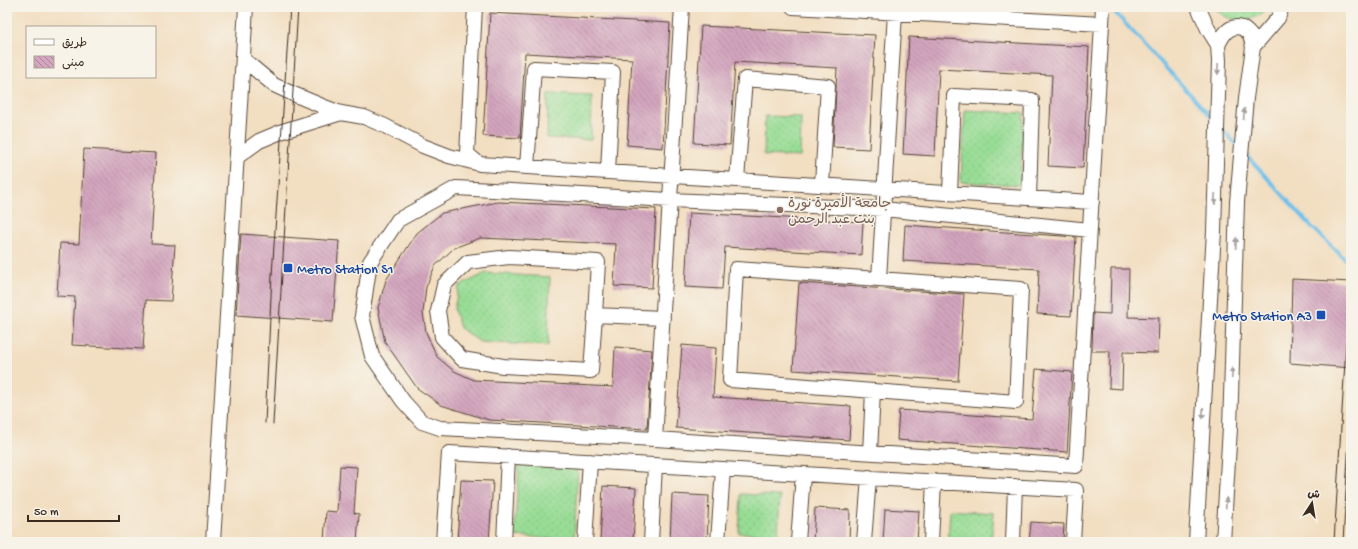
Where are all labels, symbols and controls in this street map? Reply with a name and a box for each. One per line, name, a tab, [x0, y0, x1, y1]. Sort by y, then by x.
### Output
legend	[26, 26, 156, 78]
text: طريق	[62, 37, 87, 51]
text: مبنى	[62, 57, 85, 71]
one-way arrow	[1215, 63, 1222, 75]
one-way arrow	[1241, 108, 1248, 120]
place label: جامعة الأميرة نورة بنت عبد الرحمن	[788, 193, 891, 229]
one-way arrow	[1212, 193, 1218, 206]
marker: جامعة الأميرة نورة بنت عبد الرحمن	[775, 205, 785, 215]
one-way arrow	[1232, 237, 1239, 249]
marker: Metro Station S1	[282, 262, 294, 274]
place label: Metro Station S1	[297, 262, 393, 279]
place label: Metro Station A3	[1212, 309, 1312, 326]
marker: Metro Station A3	[1315, 309, 1327, 321]
one-way arrow	[1228, 367, 1235, 379]
one-way arrow	[1200, 407, 1207, 419]
north arrow	[1292, 483, 1332, 523]
text: ش	[1306, 488, 1321, 502]
scale bar	[28, 497, 119, 523]
one-way arrow	[1222, 497, 1229, 509]
text: 50 m	[34, 506, 59, 520]

